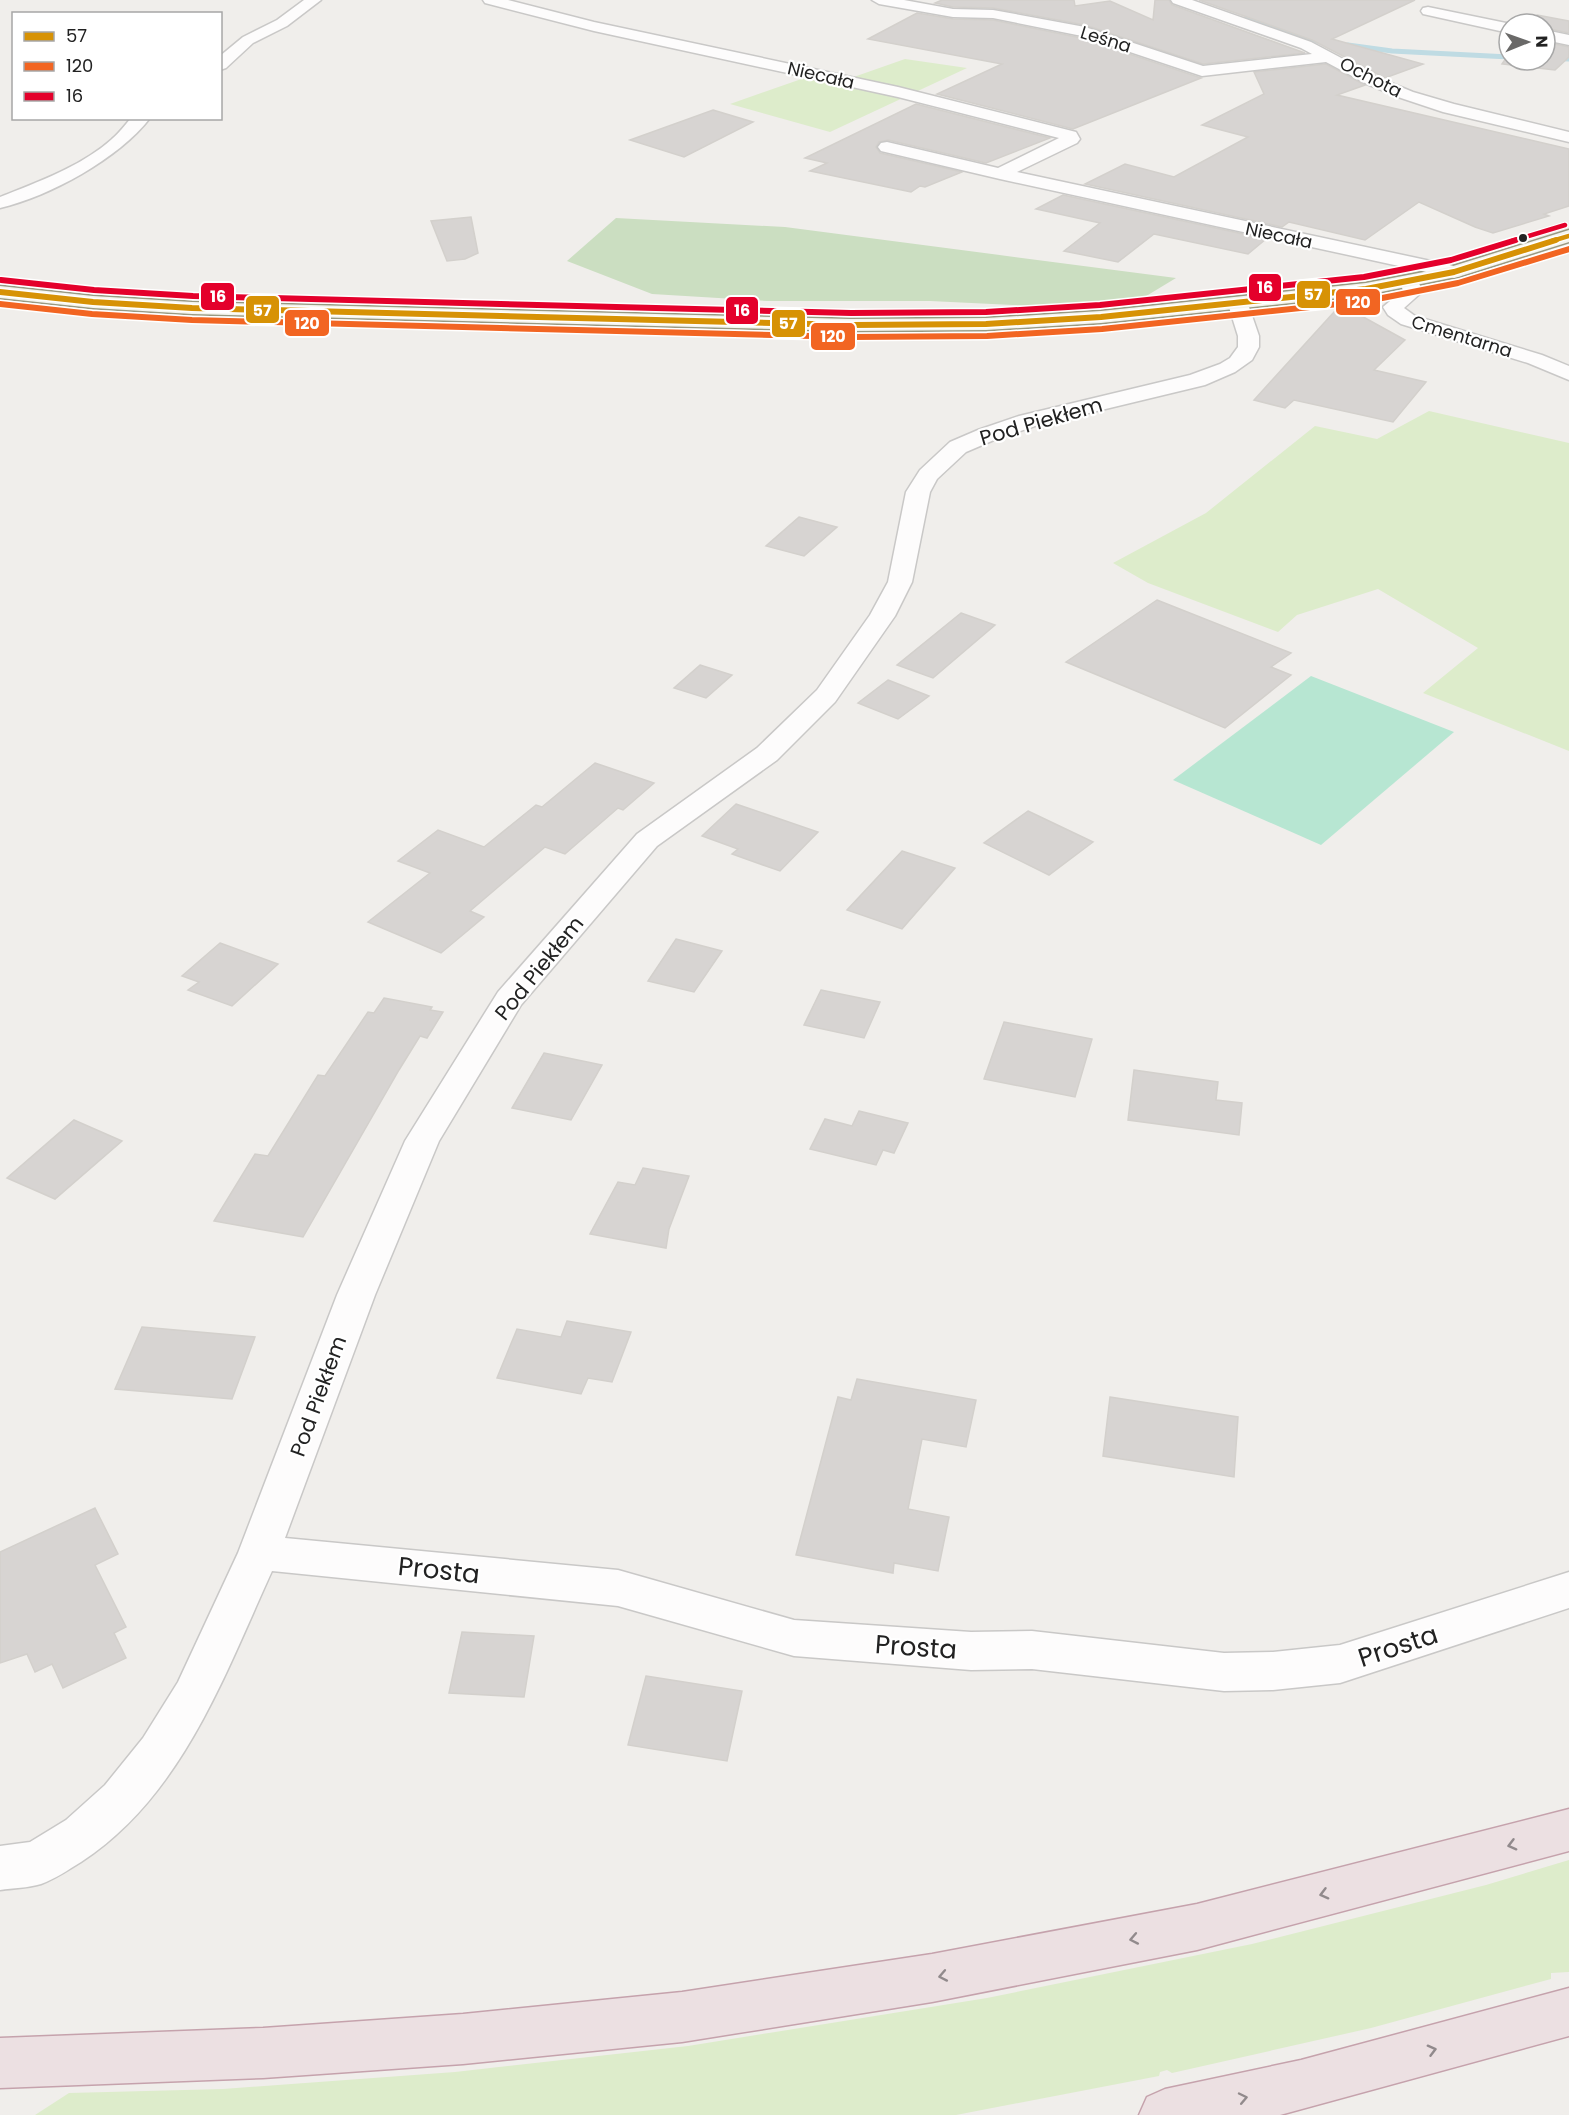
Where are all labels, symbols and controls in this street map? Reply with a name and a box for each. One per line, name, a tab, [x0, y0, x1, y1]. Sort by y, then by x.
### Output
legend	[12, 12, 222, 120]
north arrow	[1497, 12, 1557, 72]
street label: Leśna	[1077, 19, 1135, 59]
text: 57	[66, 23, 87, 48]
text: N	[1530, 36, 1553, 48]
street label: Ochota	[1336, 51, 1406, 103]
text: 120	[66, 53, 93, 78]
street label: Niecała	[785, 55, 857, 95]
text: 16	[66, 83, 83, 108]
street label: Niecała	[1243, 216, 1315, 254]
unlabelled marker	[1517, 232, 1529, 244]
line badge: 16	[1248, 273, 1282, 302]
text: 16	[1257, 276, 1273, 299]
line badge: 57	[1296, 280, 1331, 309]
line badge: 16	[200, 282, 235, 311]
text: 57	[1304, 283, 1323, 306]
text: 16	[210, 285, 226, 308]
line badge: 120	[1335, 288, 1381, 316]
text: 120	[1345, 291, 1371, 314]
line badge: 57	[245, 295, 280, 324]
line badge: 16	[725, 296, 759, 325]
text: 57	[253, 299, 272, 322]
text: 16	[734, 299, 750, 322]
line badge: 120	[284, 309, 330, 337]
line badge: 57	[771, 309, 806, 338]
street label: Cmentarna	[1408, 309, 1516, 363]
text: 120	[294, 312, 320, 335]
text: 57	[779, 312, 798, 335]
line badge: 120	[810, 322, 856, 351]
text: 120	[820, 325, 846, 348]
street label: Pod Piekłem	[976, 390, 1106, 452]
street label: Pod Piekłem	[488, 910, 590, 1026]
street label: Pod Piekłem	[283, 1332, 353, 1460]
street label: Prosta	[396, 1548, 482, 1592]
street label: Prosta	[1353, 1616, 1443, 1676]
street label: Prosta	[874, 1626, 958, 1668]
one-way arrow	[1508, 1837, 1518, 1850]
one-way arrow	[1319, 1886, 1329, 1899]
one-way arrow	[1129, 1932, 1139, 1945]
one-way arrow	[938, 1969, 948, 1982]
one-way arrow	[1427, 2045, 1437, 2058]
one-way arrow	[1237, 2092, 1247, 2105]

